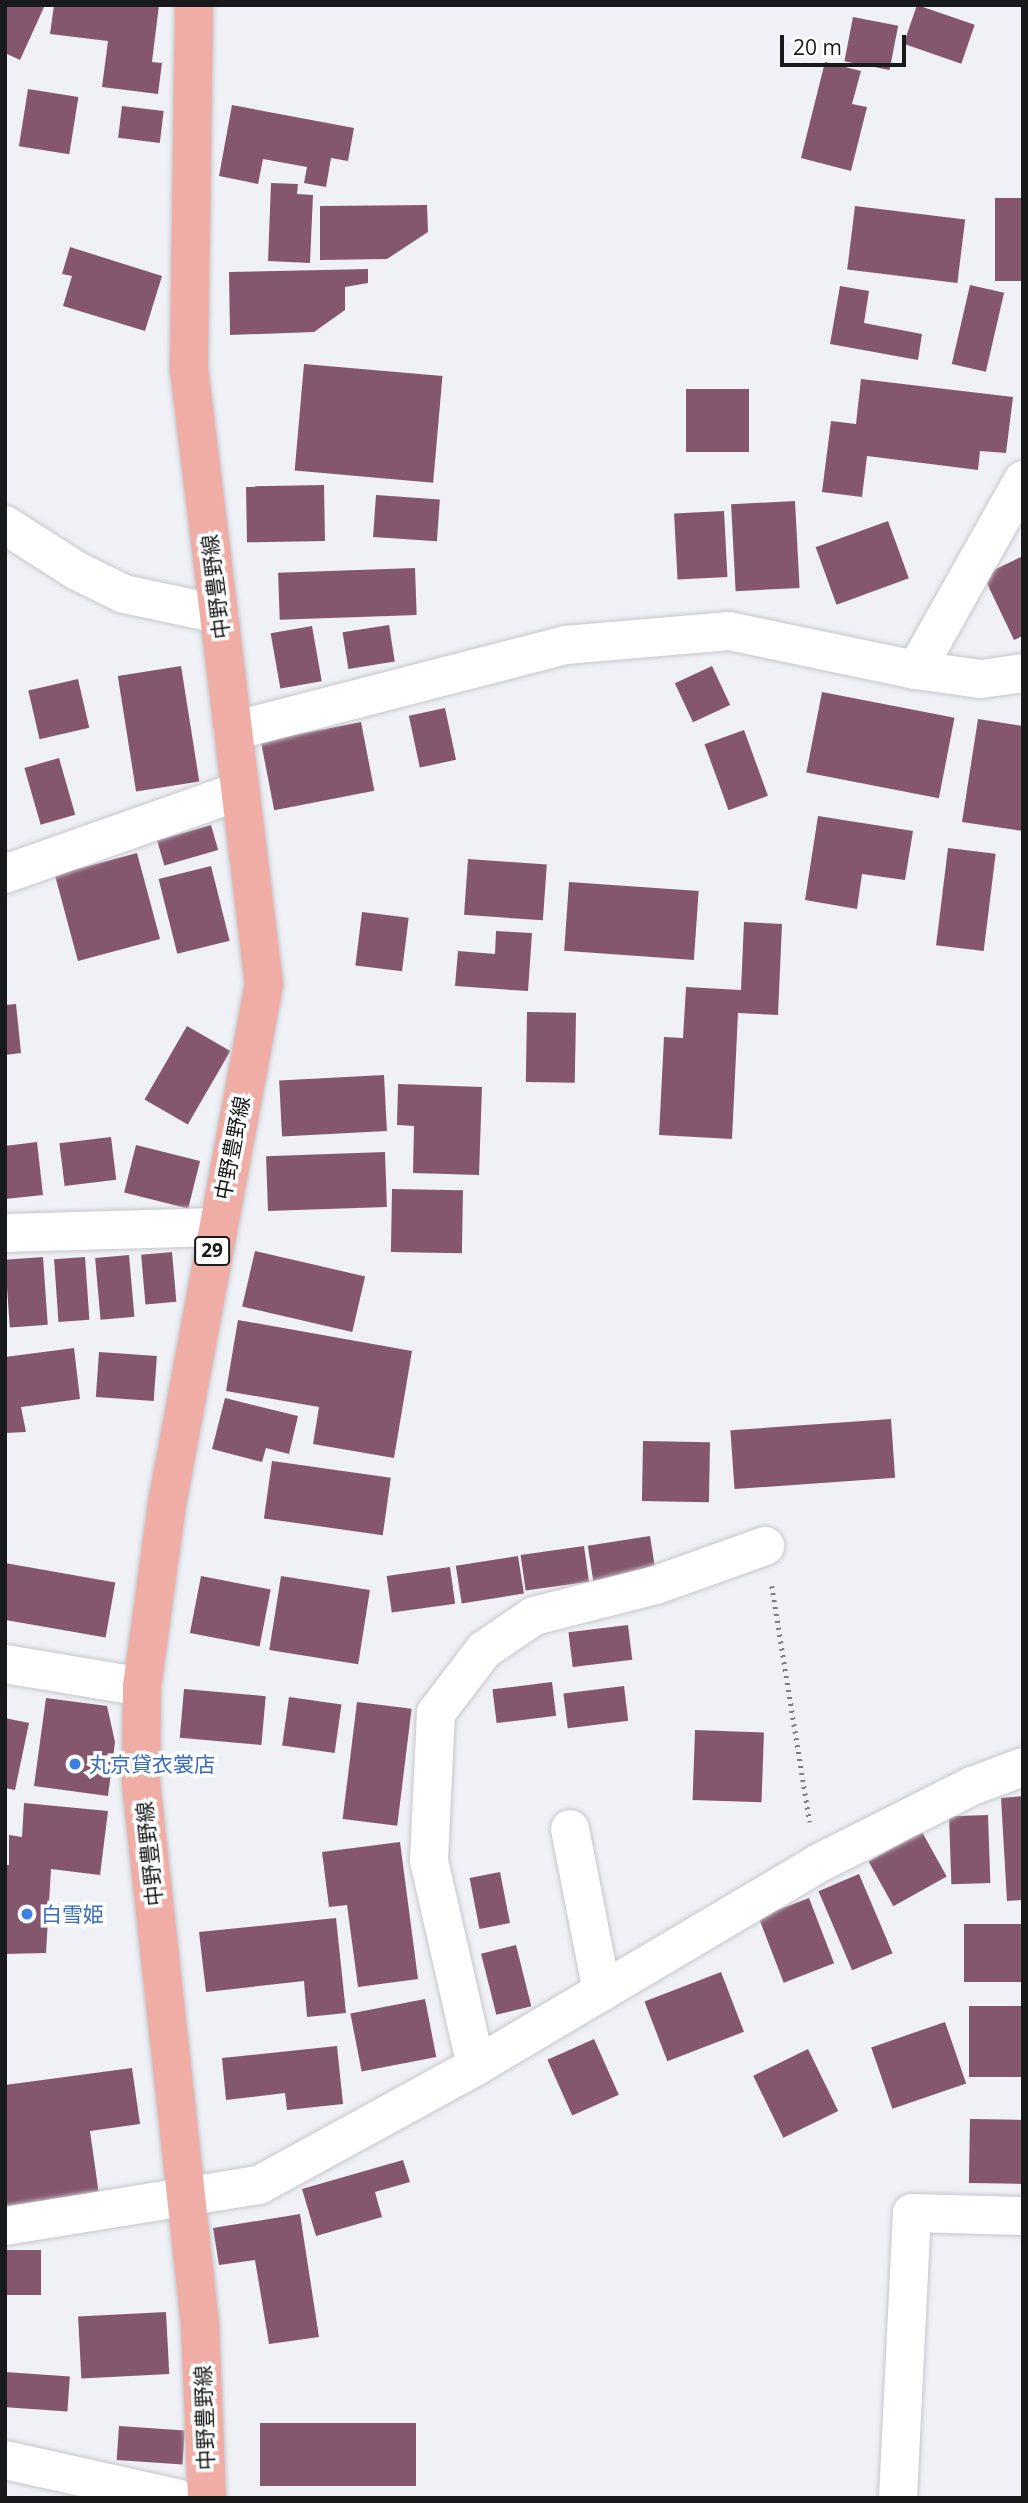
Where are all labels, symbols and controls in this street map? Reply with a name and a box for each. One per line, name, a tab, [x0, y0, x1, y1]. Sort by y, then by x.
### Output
scale bar	[783, 21, 909, 65]
text: 20 m	[793, 33, 842, 61]
street label: 中野豊野線	[196, 533, 234, 641]
street label: 中野豊野線	[210, 1094, 254, 1202]
road number: 29	[193, 1236, 231, 1266]
place label: 丸京貸衣裳店	[89, 1751, 215, 1777]
marker: 丸京貸衣裳店	[67, 1756, 83, 1772]
street label: 中野豊野線	[131, 1800, 167, 1908]
place label: 白雪姫	[41, 1901, 104, 1927]
marker: 白雪姫	[19, 1906, 35, 1922]
street label: 中野豊野線	[190, 2365, 218, 2471]

